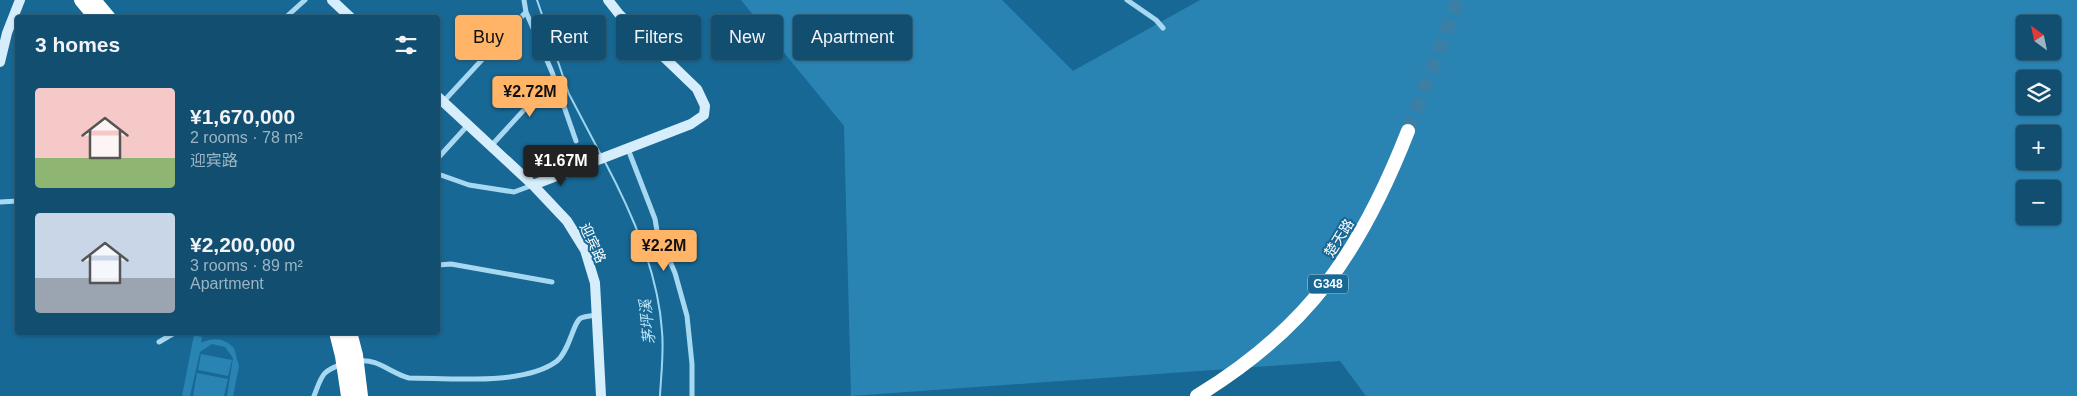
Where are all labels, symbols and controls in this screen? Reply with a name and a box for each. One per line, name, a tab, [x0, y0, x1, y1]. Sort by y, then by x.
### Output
chip: Buy	[455, 15, 522, 60]
chip: Rent	[532, 15, 606, 60]
chip: Filters	[616, 15, 701, 60]
chip: New	[711, 15, 783, 60]
chip: Apartment	[793, 15, 912, 60]
north arrow	[2016, 15, 2061, 60]
map controls	[2016, 15, 2061, 225]
icon: filters	[392, 31, 420, 59]
text: 3 homes	[35, 33, 120, 56]
button: layers	[2016, 70, 2061, 115]
pin: ¥2.72M	[489, 76, 571, 118]
text: ¥2.72M	[503, 83, 557, 100]
text: ¥1,670,000	[190, 105, 295, 128]
icon: home	[75, 108, 135, 168]
button: +	[2016, 125, 2061, 170]
text: 2 rooms · 78 m²	[190, 129, 303, 146]
pin: ¥1.67M	[520, 144, 602, 187]
text: 迎宾路	[190, 152, 238, 169]
text: ¥1.67M	[534, 152, 588, 169]
button: −	[2016, 180, 2061, 225]
street label: 楚天路	[1321, 216, 1357, 260]
street label: 迎宾路	[577, 221, 609, 265]
pin: ¥2.2M	[629, 230, 699, 272]
icon: home	[75, 233, 135, 293]
text: ¥2,200,000	[190, 233, 295, 256]
text: ¥2.2M	[642, 237, 686, 254]
text: 3 rooms · 89 m²	[190, 257, 303, 274]
road number: G348	[1308, 274, 1348, 294]
text: Apartment	[190, 275, 264, 292]
water label: 茅坪溪	[636, 297, 658, 345]

